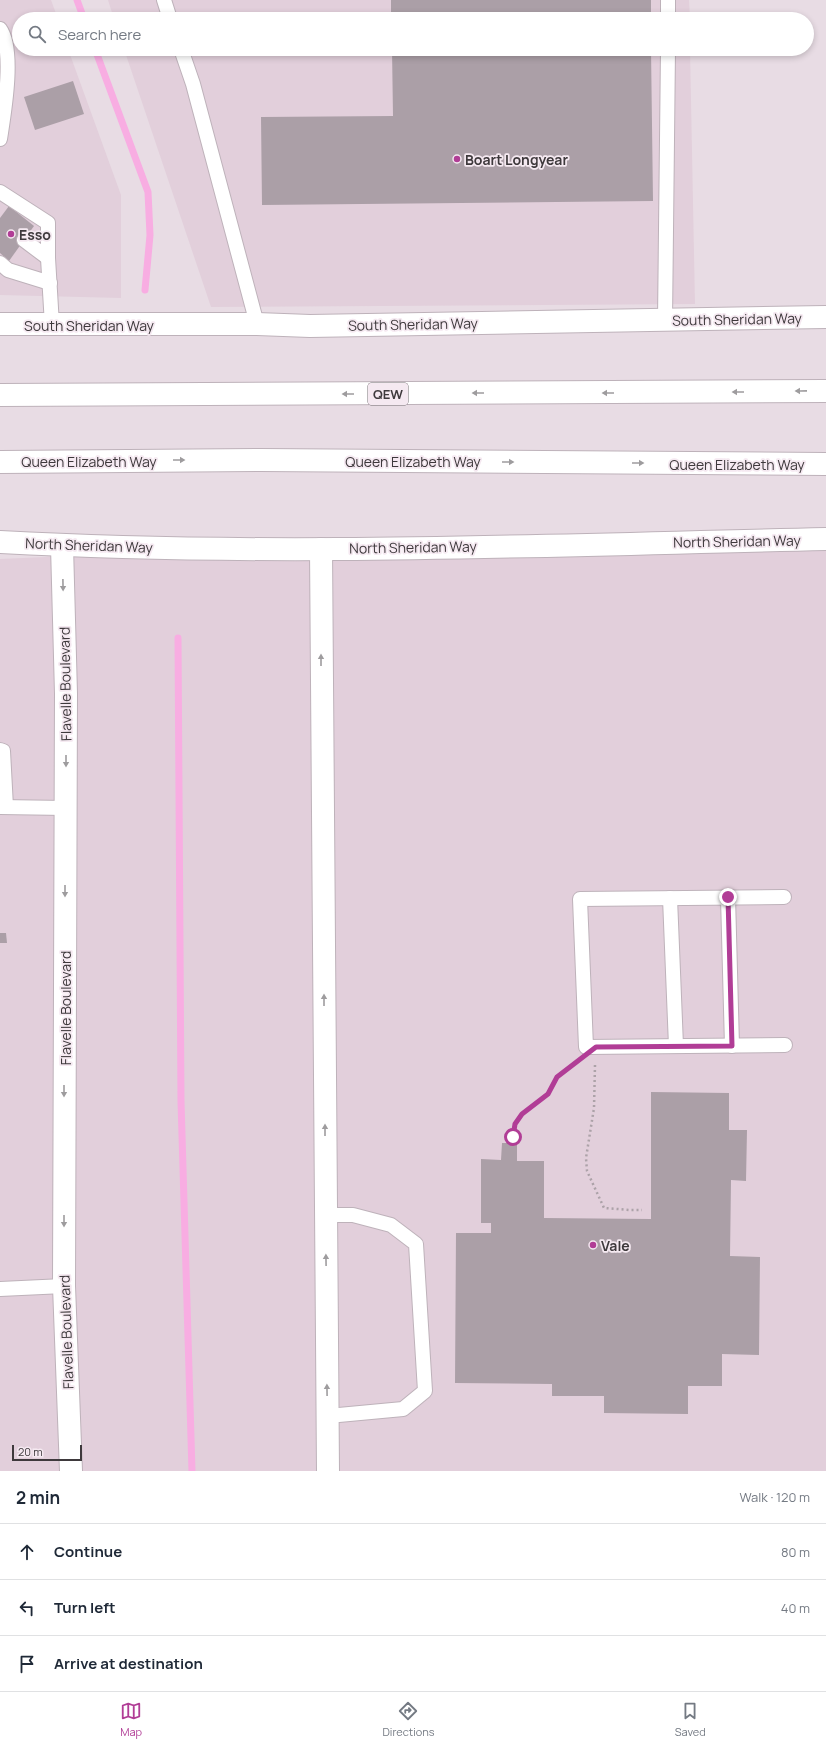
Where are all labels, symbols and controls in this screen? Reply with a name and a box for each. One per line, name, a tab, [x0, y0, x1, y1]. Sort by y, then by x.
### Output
search box	[12, 12, 814, 56]
icon: search	[26, 23, 48, 45]
text: Search here	[58, 24, 141, 45]
place label: Boart Longyear	[465, 150, 568, 169]
marker: Boart Longyear	[452, 154, 462, 164]
place label: Esso	[19, 225, 51, 244]
marker: Esso	[6, 229, 16, 239]
street label: South Sheridan Way	[672, 308, 803, 330]
street label: South Sheridan Way	[348, 313, 479, 335]
street label: South Sheridan Way	[24, 316, 155, 335]
road number: QEW	[368, 383, 408, 405]
one-way arrow	[795, 388, 807, 395]
one-way arrow	[731, 389, 744, 395]
one-way arrow	[471, 390, 484, 396]
one-way arrow	[601, 390, 614, 396]
one-way arrow	[341, 391, 354, 397]
street label: Queen Elizabeth Way	[21, 452, 157, 471]
street label: Queen Elizabeth Way	[345, 452, 481, 471]
street label: Queen Elizabeth Way	[669, 455, 805, 474]
one-way arrow	[173, 457, 186, 463]
one-way arrow	[502, 459, 515, 465]
one-way arrow	[632, 460, 645, 466]
street label: North Sheridan Way	[673, 530, 802, 552]
street label: North Sheridan Way	[25, 533, 154, 557]
street label: North Sheridan Way	[349, 536, 478, 558]
one-way arrow	[60, 579, 66, 592]
street label: Flavelle Boulevard	[55, 627, 75, 741]
one-way arrow	[318, 653, 324, 666]
one-way arrow	[63, 755, 69, 768]
one-way arrow	[62, 885, 68, 898]
route end	[719, 888, 737, 906]
street label: Flavelle Boulevard	[56, 951, 75, 1065]
one-way arrow	[321, 993, 327, 1006]
one-way arrow	[61, 1085, 67, 1098]
one-way arrow	[322, 1123, 328, 1136]
route start	[504, 1128, 522, 1146]
one-way arrow	[61, 1215, 67, 1228]
place label: Vale	[601, 1236, 630, 1255]
marker: Vale	[588, 1240, 598, 1250]
one-way arrow	[323, 1253, 329, 1266]
street label: Flavelle Boulevard	[55, 1275, 77, 1389]
one-way arrow	[324, 1383, 330, 1396]
scale bar	[12, 1443, 82, 1462]
text: 20 m	[18, 1444, 43, 1459]
text: 2 min	[16, 1486, 60, 1509]
text: Walk · 120 m	[740, 1488, 810, 1506]
icon: ahead	[16, 1541, 38, 1563]
text: Continue	[54, 1541, 122, 1562]
text: 80 m	[781, 1543, 810, 1561]
icon: left	[16, 1597, 38, 1619]
text: Turn left	[54, 1597, 116, 1618]
text: 40 m	[781, 1599, 810, 1617]
icon: arrive	[16, 1653, 38, 1675]
text: Arrive at destination	[54, 1653, 203, 1674]
tab: Map	[120, 1700, 142, 1739]
tab: Directions	[382, 1700, 435, 1739]
tab: Saved	[675, 1700, 706, 1739]

